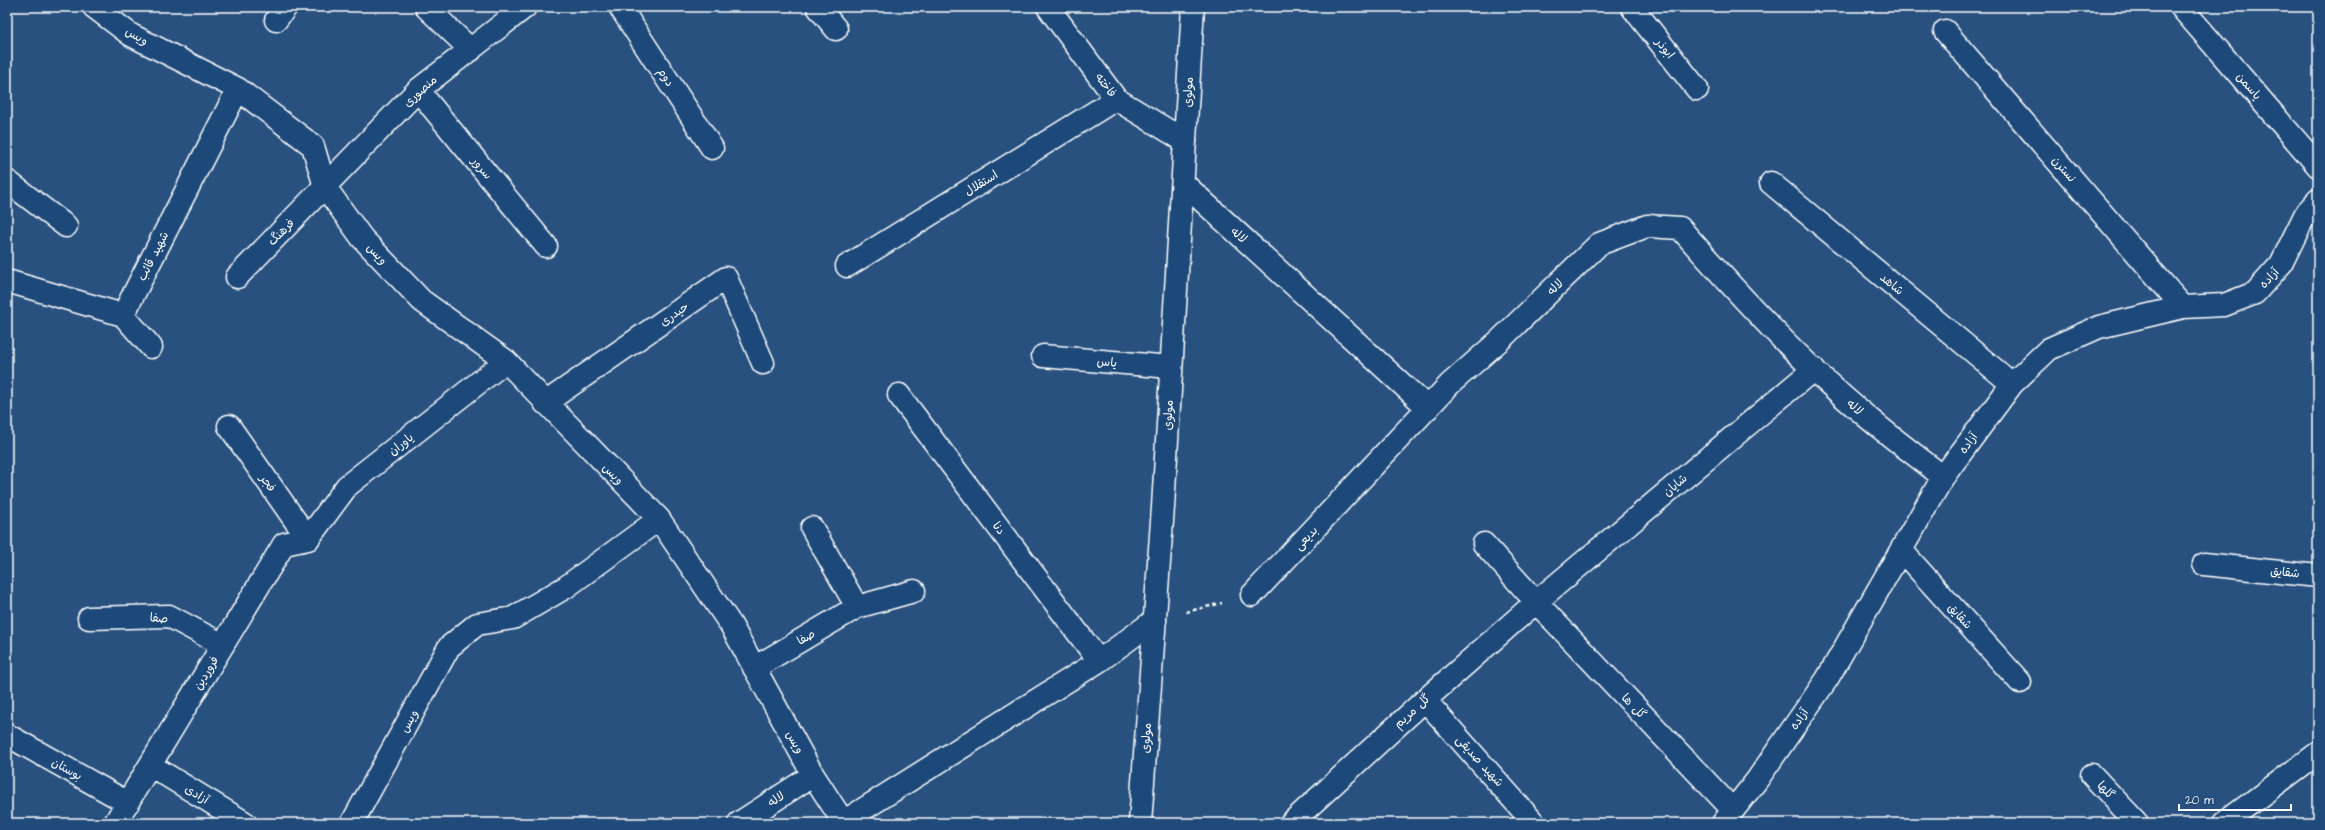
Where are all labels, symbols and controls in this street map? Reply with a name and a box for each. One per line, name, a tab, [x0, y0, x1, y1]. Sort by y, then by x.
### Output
street label: ویس	[122, 23, 151, 50]
street label: ابوذر	[1650, 34, 1678, 62]
street label: دوم	[653, 64, 678, 90]
street label: یاسمن	[2232, 69, 2265, 104]
street label: فاخته	[1091, 70, 1120, 101]
street label: منصوری	[400, 72, 441, 111]
street label: مولوی	[1179, 76, 1198, 108]
street label: سرور	[467, 153, 496, 183]
street label: نسترن	[2047, 153, 2080, 186]
street label: استقلال	[961, 166, 1001, 200]
street label: فرهنگ	[264, 215, 299, 250]
street label: لاله	[1227, 223, 1251, 247]
street label: شهید قائب	[134, 228, 173, 284]
street label: ویس	[362, 240, 391, 269]
street label: آزاده	[2256, 264, 2284, 292]
street label: شاهد	[1876, 269, 1907, 299]
street label: لاله	[1543, 275, 1567, 299]
street label: حیدری	[656, 298, 692, 331]
street label: یاس	[1096, 353, 1118, 372]
street label: لاله	[1843, 395, 1867, 419]
street label: مولوی	[1159, 399, 1178, 431]
street label: آزاده	[1955, 428, 1982, 457]
street label: یاوران	[385, 429, 417, 460]
street label: ویس	[598, 460, 627, 489]
street label: فجر	[255, 470, 280, 495]
street label: شایان	[1659, 470, 1691, 501]
street label: دنا	[988, 518, 1009, 538]
street label: بدیعی	[1291, 522, 1322, 554]
street label: شقایق	[2269, 562, 2301, 582]
street label: شقایق	[1943, 600, 1976, 633]
street label: صفا	[149, 609, 169, 628]
street label: صفا	[794, 625, 819, 650]
street label: فروردین	[190, 653, 223, 693]
street label: گل مریم	[1390, 690, 1434, 732]
street label: گل ها	[1617, 690, 1650, 723]
street label: آزاده	[1786, 704, 1813, 733]
street label: ویس	[396, 707, 423, 736]
street label: مولوی	[1137, 722, 1156, 754]
street label: ویس	[781, 728, 808, 757]
street label: شهید صدیقی	[1452, 732, 1507, 791]
street label: بوستان	[48, 754, 85, 785]
street label: گلها	[2093, 778, 2118, 803]
street label: آزادی	[181, 780, 213, 809]
scale bar	[2179, 786, 2291, 812]
street label: لاله	[765, 788, 788, 811]
text: 20 m	[2185, 792, 2214, 809]

